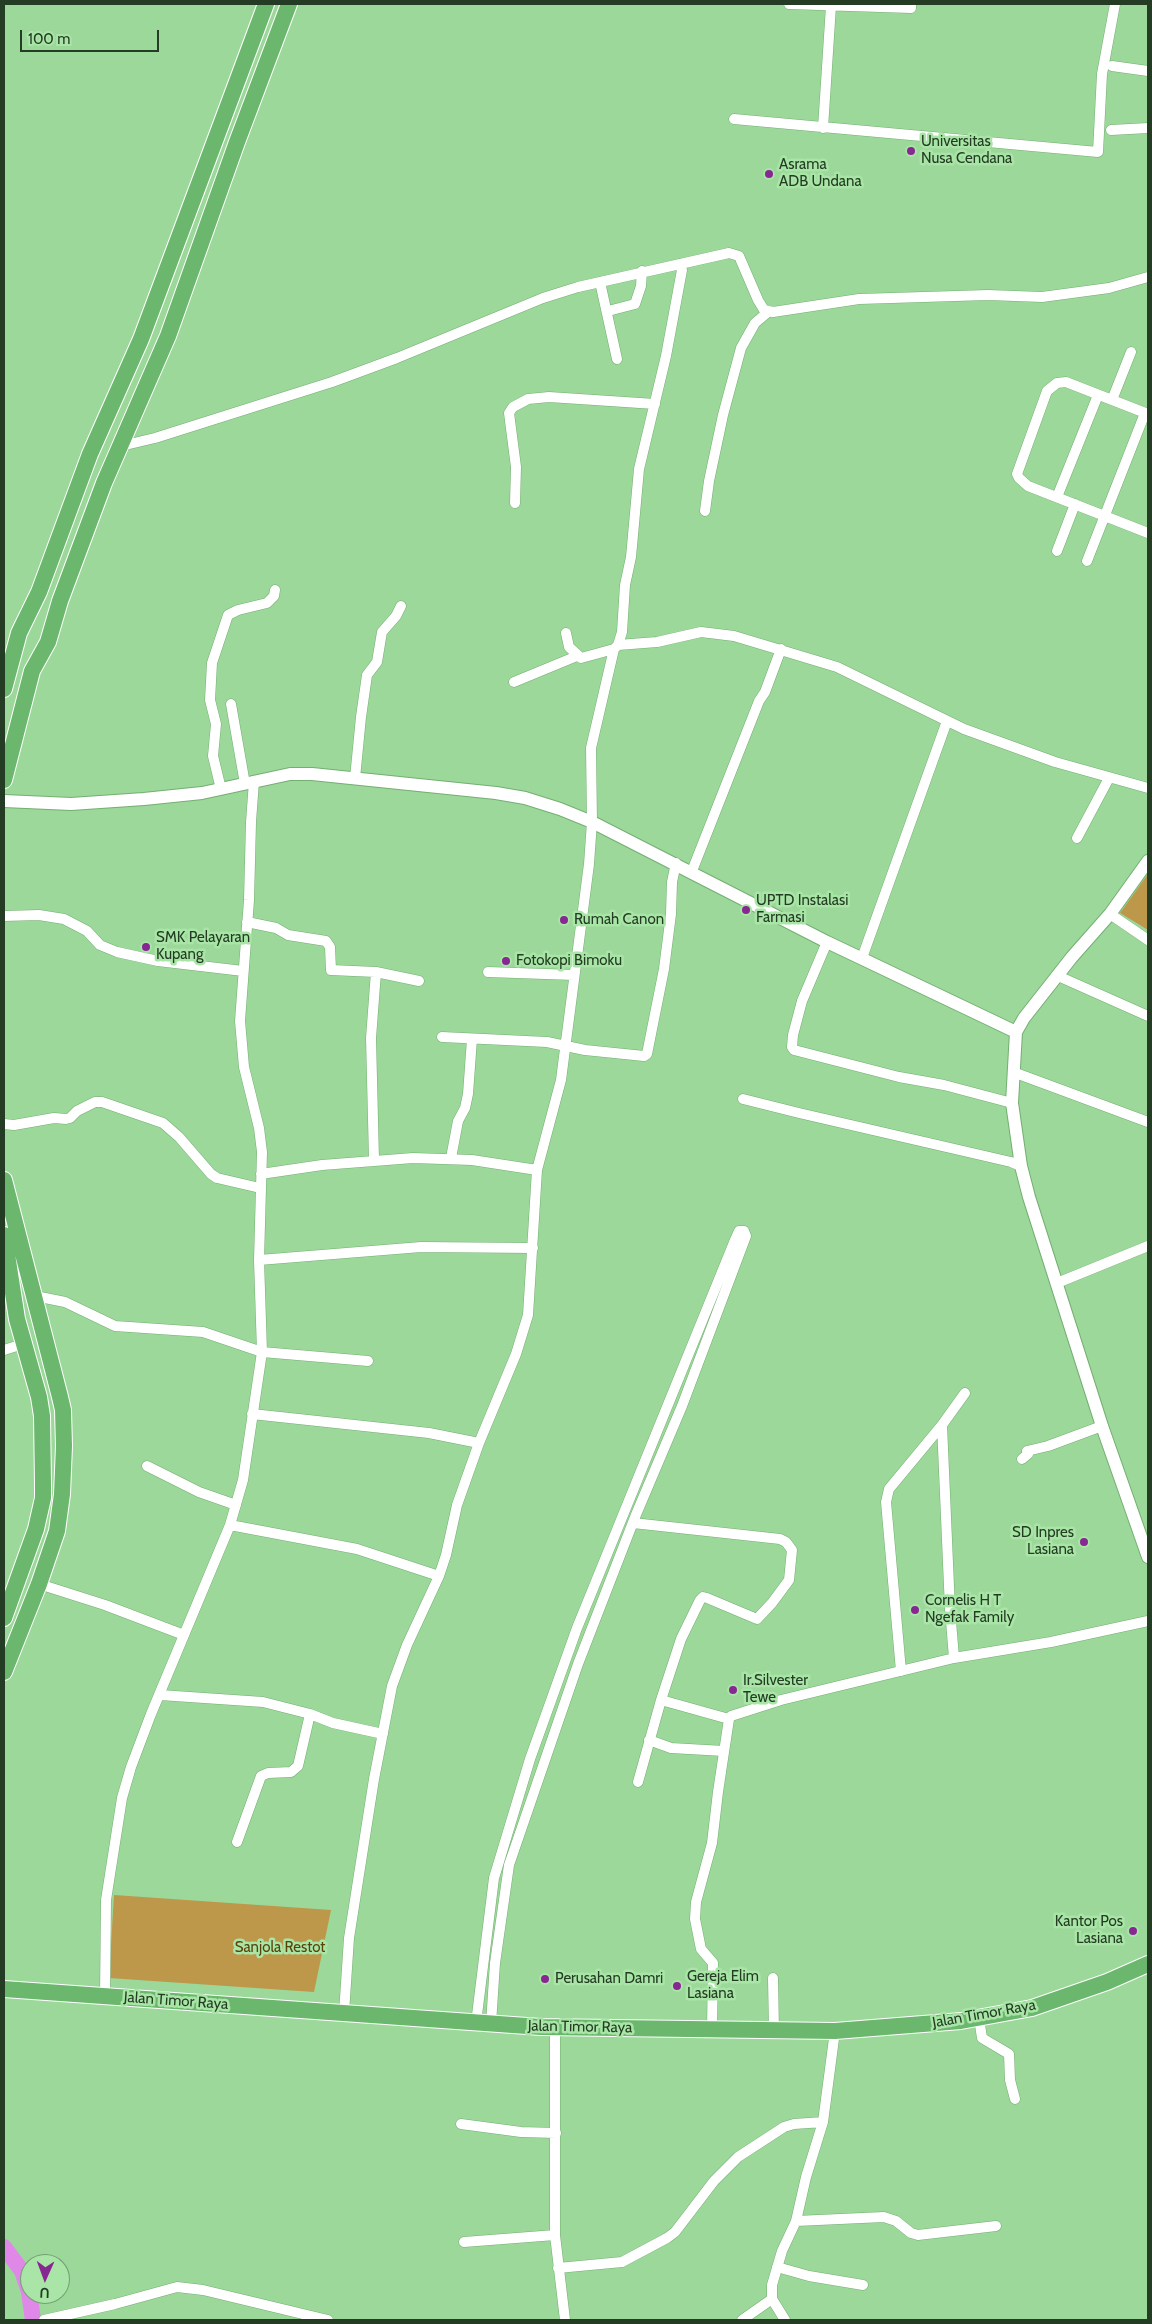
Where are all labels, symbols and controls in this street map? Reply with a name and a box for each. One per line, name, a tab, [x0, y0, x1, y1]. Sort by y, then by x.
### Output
scale bar	[22, 20, 161, 52]
text: 100 m	[28, 30, 70, 48]
place label: Universitas Nusa Cendana	[921, 133, 1012, 168]
marker: Universitas Nusa Cendana	[905, 145, 917, 157]
place label: Asrama ADB Undana	[779, 156, 862, 191]
marker: Asrama ADB Undana	[763, 168, 775, 180]
place label: UPTD Instalasi Farmasi	[756, 892, 848, 927]
marker: UPTD Instalasi Farmasi	[740, 904, 752, 916]
place label: Rumah Canon	[574, 911, 664, 929]
marker: Rumah Canon	[558, 914, 570, 926]
place label: SMK Pelayaran Kupang	[156, 929, 250, 964]
marker: SMK Pelayaran Kupang	[140, 941, 152, 953]
place label: Fotokopi Bimoku	[516, 952, 622, 970]
marker: Fotokopi Bimoku	[500, 955, 512, 967]
place label: SD Inpres Lasiana	[1012, 1524, 1074, 1559]
marker: SD Inpres Lasiana	[1078, 1536, 1090, 1548]
place label: Cornelis H T Ngefak Family	[925, 1592, 1014, 1627]
marker: Cornelis H T Ngefak Family	[909, 1604, 921, 1616]
place label: Ir.Silvester Tewe	[743, 1672, 808, 1707]
marker: Ir.Silvester Tewe	[727, 1684, 739, 1696]
place label: Kantor Pos Lasiana	[1055, 1913, 1123, 1948]
marker: Kantor Pos Lasiana	[1127, 1925, 1139, 1937]
park label: Sanjola Restot	[235, 1939, 325, 1957]
place label: Gereja Elim Lasiana	[687, 1968, 759, 2003]
place label: Perusahan Damri	[555, 1970, 663, 1988]
marker: Perusahan Damri	[539, 1973, 551, 1985]
marker: Gereja Elim Lasiana	[671, 1980, 683, 1992]
street label: Jalan Timor Raya	[123, 1988, 229, 2014]
street label: Jalan Timor Raya	[931, 1996, 1037, 2032]
street label: Jalan Timor Raya	[528, 2017, 632, 2037]
north arrow	[20, 2254, 70, 2304]
text: U	[39, 2284, 50, 2302]

